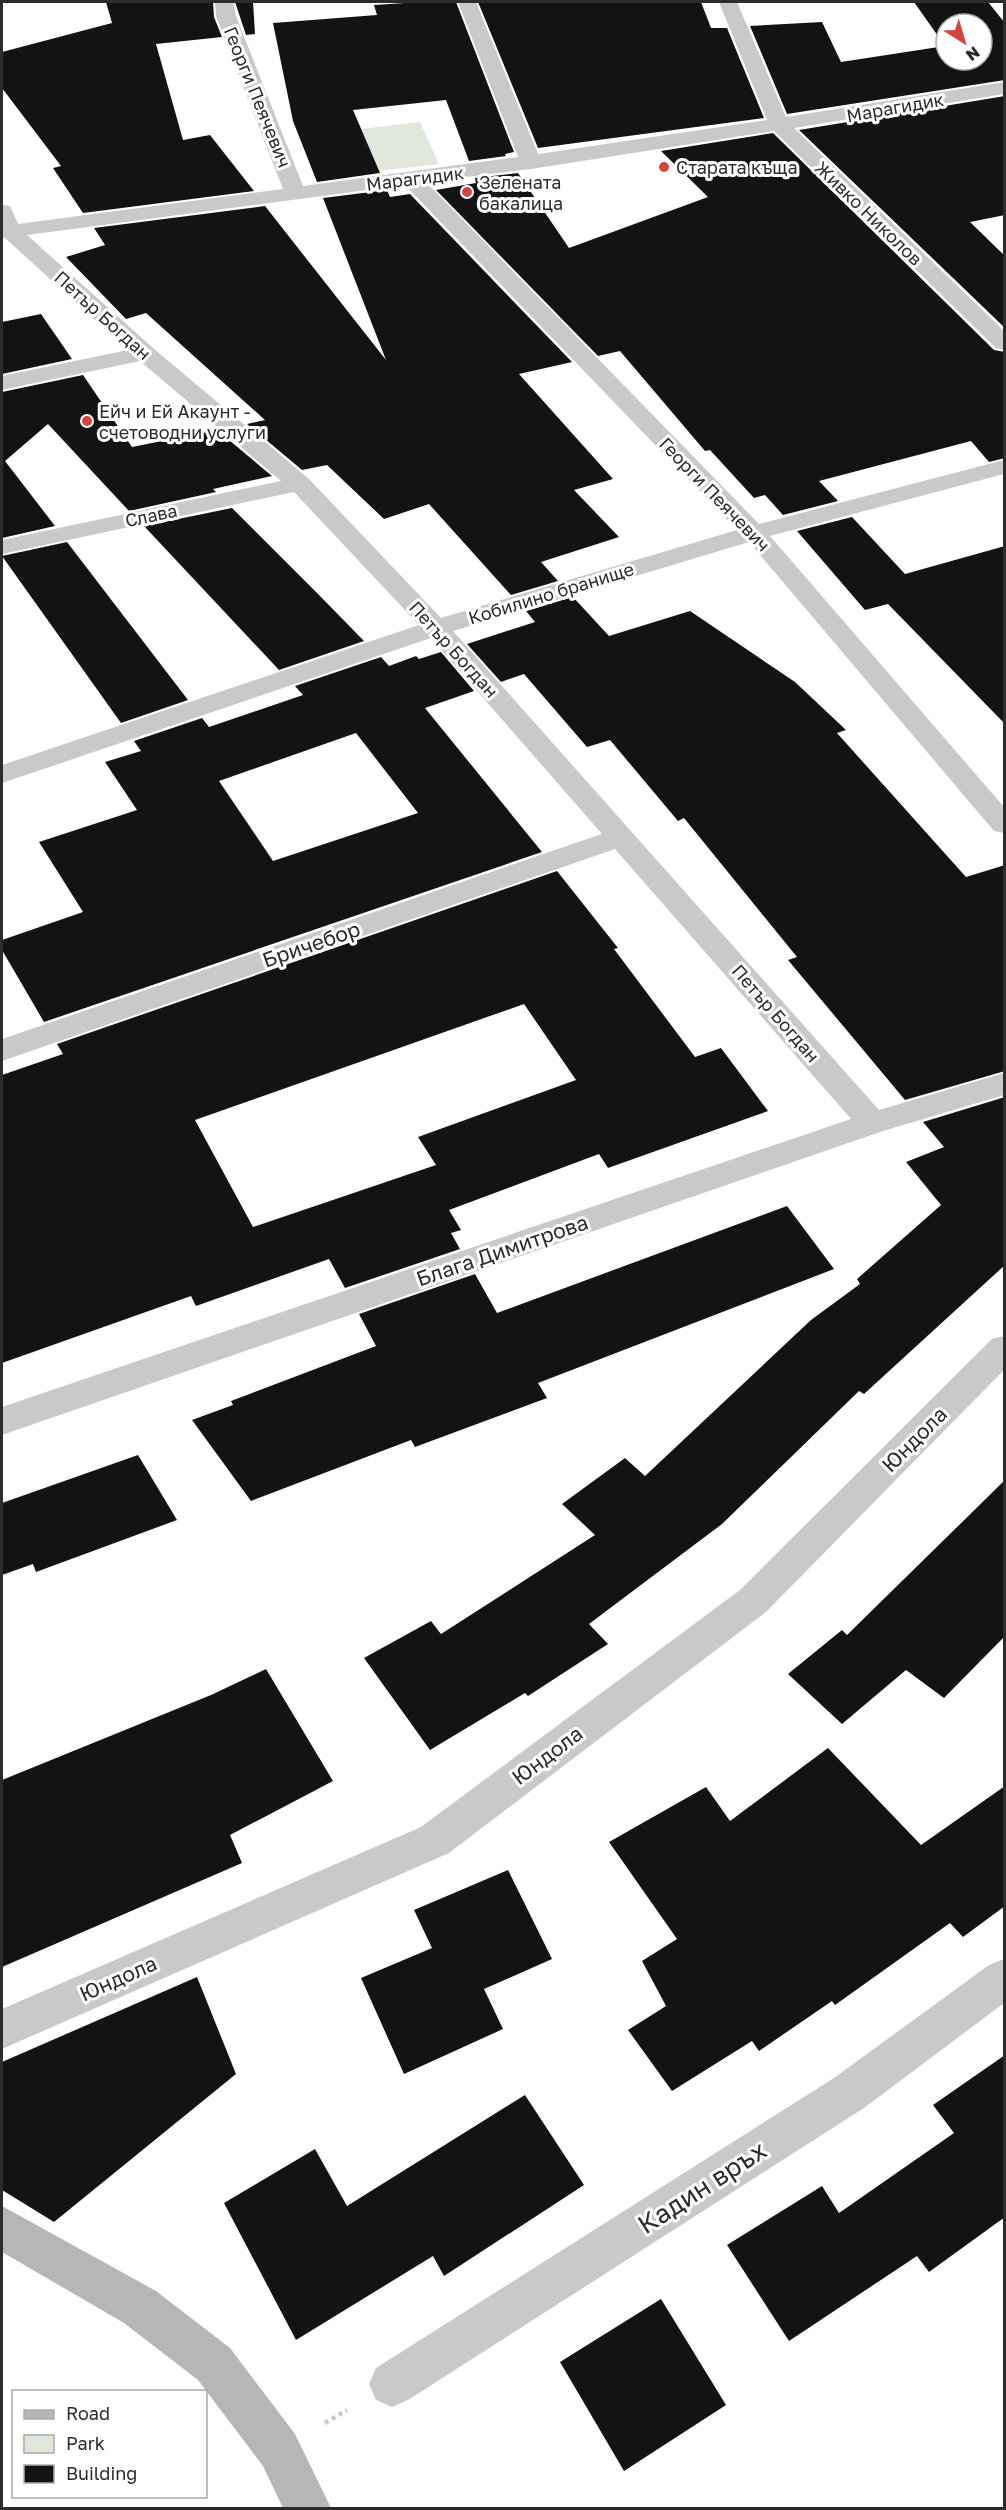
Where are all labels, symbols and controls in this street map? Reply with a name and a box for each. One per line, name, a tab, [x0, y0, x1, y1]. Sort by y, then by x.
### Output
north arrow	[934, 12, 994, 72]
street label: Георги Пеячевич	[220, 23, 296, 171]
text: N	[962, 42, 984, 66]
street label: Марагидик	[845, 88, 945, 126]
place label: Старата къща	[676, 156, 798, 178]
street label: Живко Николов	[811, 156, 927, 270]
marker: Старата къща	[657, 160, 671, 174]
street label: Марагидик	[365, 161, 465, 195]
place label: Зелената бакалица	[479, 171, 563, 214]
marker: Зелената бакалица	[460, 185, 474, 199]
street label: Петър Богдан	[50, 266, 156, 364]
place label: Ейч и Ей Акаунт - счетоводни услуги	[99, 400, 266, 443]
marker: Ейч и Ей Акаунт - счетоводни услуги	[80, 414, 94, 428]
street label: Георги Пеячевич	[655, 432, 775, 556]
street label: Слава	[123, 499, 179, 531]
street label: Кобилино бранище	[466, 557, 636, 629]
street label: Петър Богдан	[405, 596, 503, 702]
street label: Бричебор	[259, 915, 363, 973]
street label: Петър Богдан	[728, 960, 824, 1066]
street label: Блага Димитрова	[413, 1208, 591, 1292]
street label: Юндола	[876, 1401, 952, 1477]
street label: Юндола	[506, 1720, 588, 1790]
street label: Юндола	[75, 1949, 161, 2007]
street label: Кадин връх	[632, 2134, 772, 2240]
legend	[12, 2390, 207, 2498]
text: Road	[66, 2402, 110, 2424]
text: Park	[66, 2432, 105, 2454]
text: Building	[66, 2462, 137, 2484]

